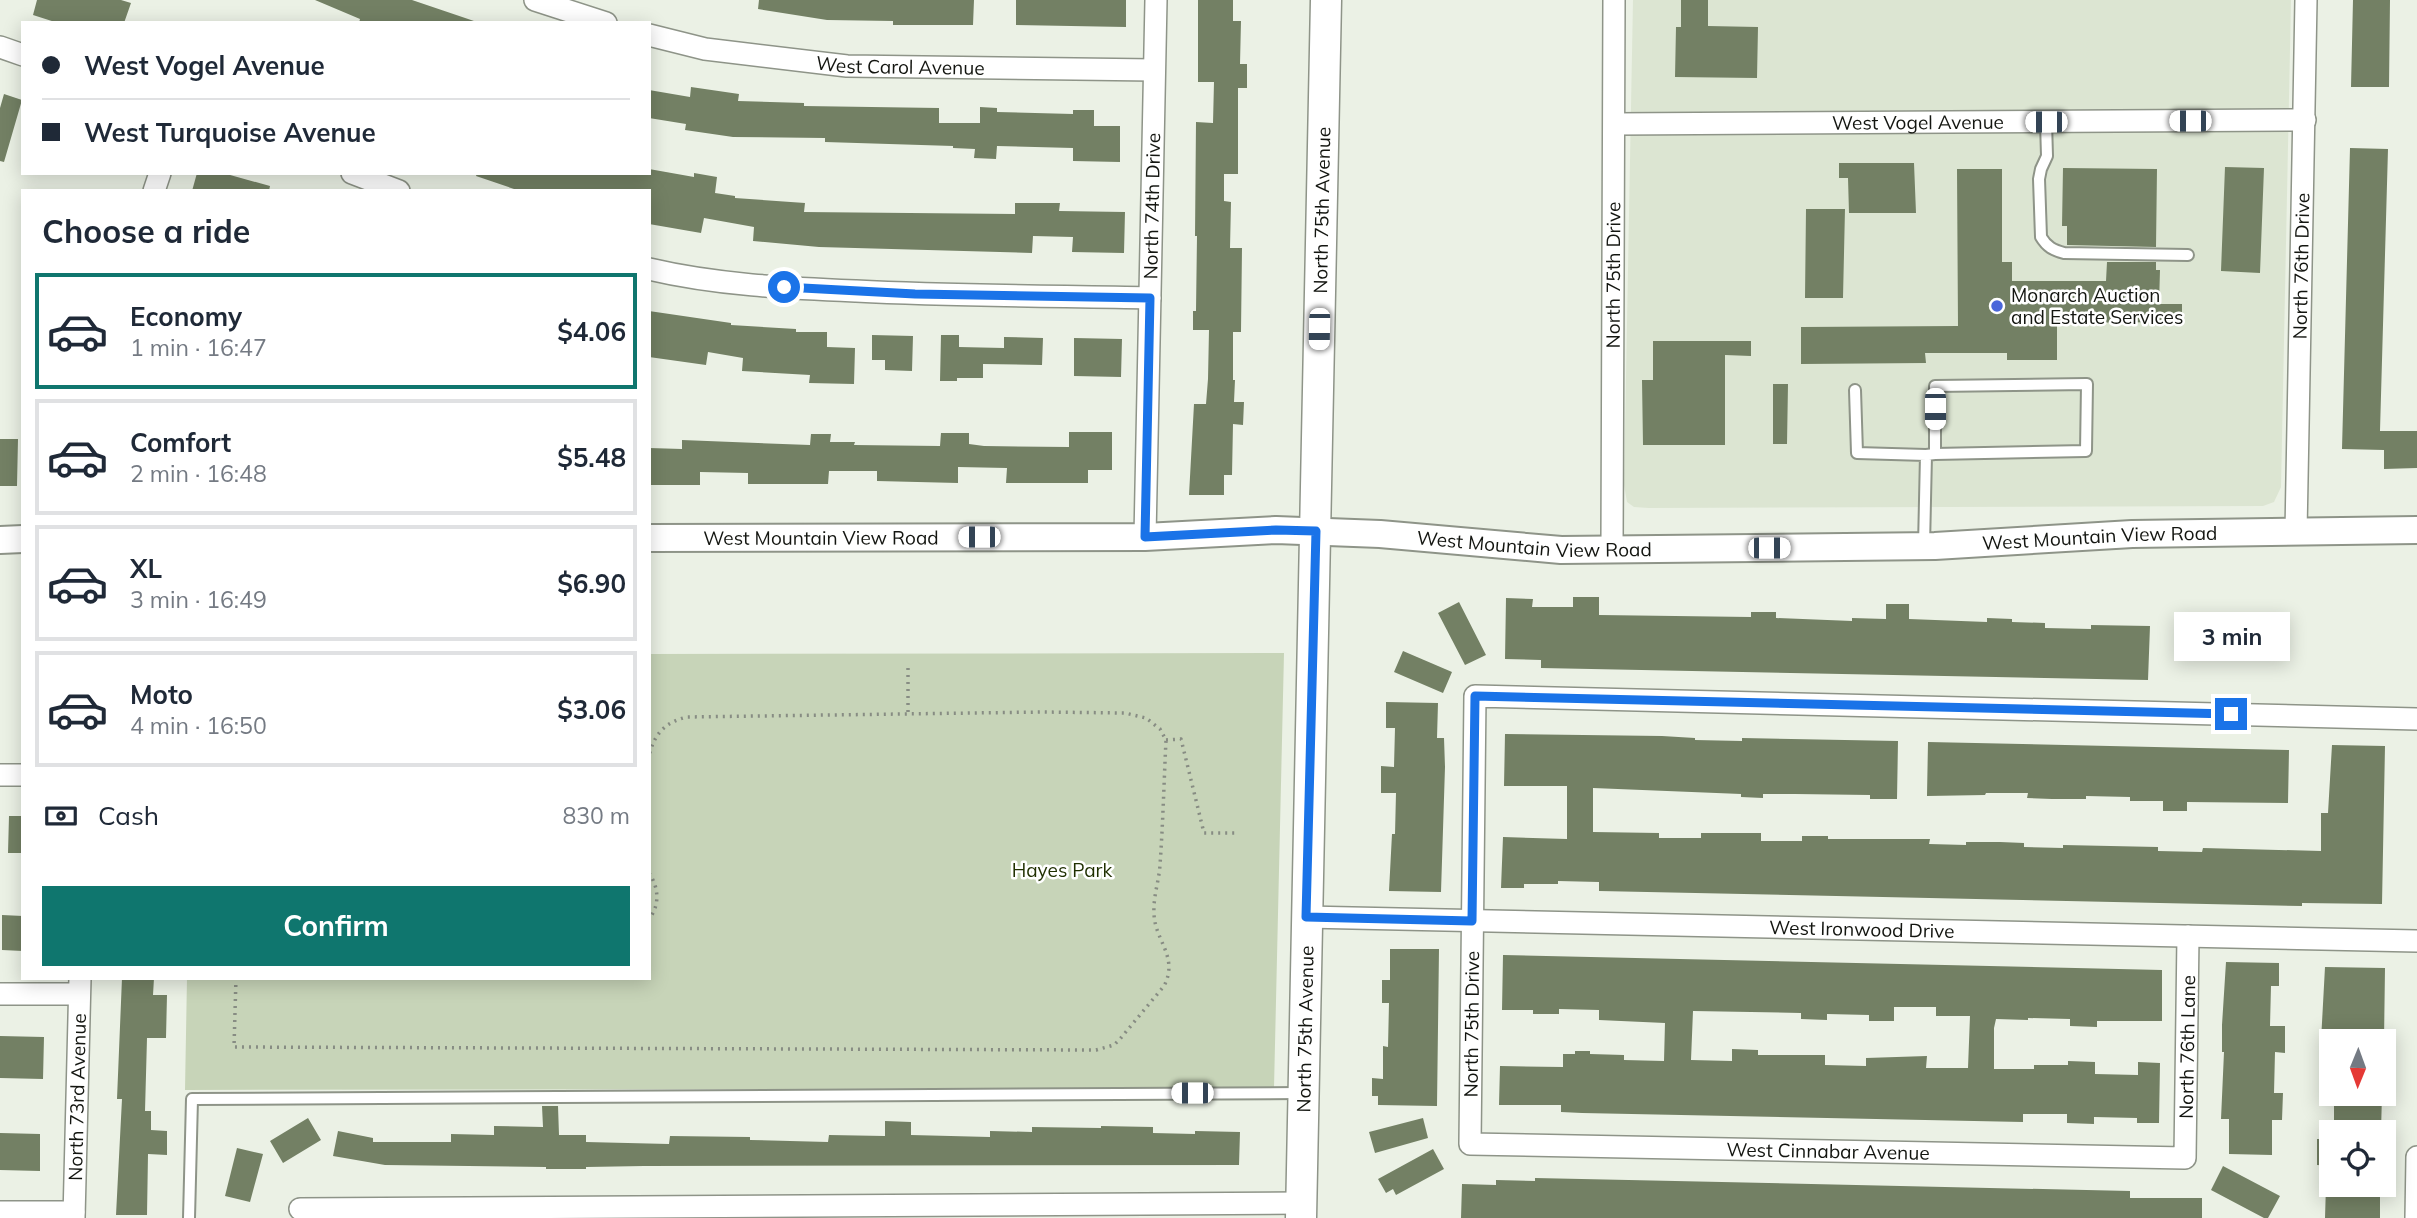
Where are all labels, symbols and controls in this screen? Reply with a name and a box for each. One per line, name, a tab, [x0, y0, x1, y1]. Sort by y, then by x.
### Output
text: West Vogel Avenue	[84, 49, 325, 82]
street label: West Carol Avenue	[815, 50, 985, 80]
street label: West Vogel Avenue	[1832, 110, 2004, 135]
car	[2170, 111, 2212, 132]
car	[2026, 112, 2068, 133]
text: West Turquoise Avenue	[84, 116, 376, 149]
street label: North 75th Avenue	[1308, 126, 1335, 294]
street label: North 74th Drive	[1138, 132, 1165, 280]
street label: North 76th Drive	[2288, 192, 2314, 340]
street label: North 75th Drive	[1601, 202, 1625, 348]
text: Choose a ride	[42, 211, 250, 251]
route start	[768, 271, 800, 303]
place label: Monarch Auction and Estate Services	[2011, 283, 2183, 329]
marker: Monarch Auction and Estate Services	[1989, 298, 2005, 314]
icon: car	[46, 300, 109, 363]
text: Economy	[130, 300, 242, 333]
car	[1309, 308, 1330, 350]
text: $4.06	[557, 315, 626, 348]
text: 1 min · 16:47	[130, 333, 267, 362]
car	[1925, 388, 1946, 430]
icon: car	[46, 426, 109, 489]
text: Comfort	[130, 426, 231, 459]
text: $5.48	[557, 441, 626, 474]
text: 2 min · 16:48	[130, 459, 267, 488]
street label: West Mountain View Road	[1981, 521, 2218, 555]
street label: West Mountain View Road	[703, 525, 939, 550]
street label: West Mountain View Road	[1416, 525, 1652, 562]
car	[959, 527, 1001, 548]
car	[1749, 538, 1791, 559]
icon: car	[46, 552, 109, 615]
text: XL	[130, 552, 162, 585]
text: $6.90	[557, 567, 626, 600]
text: 3 min · 16:49	[130, 585, 267, 614]
callout: 3 min	[2173, 612, 2289, 662]
text: 3 min	[2202, 622, 2262, 651]
icon: car	[46, 678, 109, 741]
text: Moto	[130, 678, 193, 711]
text: $3.06	[557, 693, 626, 726]
route end	[2215, 698, 2247, 730]
text: 4 min · 16:50	[130, 711, 267, 740]
icon: cash	[42, 797, 80, 835]
text: Cash	[98, 799, 159, 832]
text: 830 m	[562, 801, 630, 830]
park label: Hayes Park	[1012, 858, 1112, 882]
button: Confirm	[42, 886, 630, 966]
street label: West Ironwood Drive	[1769, 915, 1955, 943]
street label: North 75th Avenue	[1291, 945, 1319, 1113]
street label: North 75th Drive	[1459, 951, 1484, 1098]
street label: North 76th Lane	[2174, 975, 2200, 1119]
street label: North 73rd Avenue	[63, 1013, 91, 1181]
north arrow	[2319, 1029, 2396, 1106]
map controls	[2319, 1029, 2396, 1197]
car	[1172, 1083, 1214, 1104]
button: locate	[2319, 1120, 2396, 1197]
street label: West Cinnabar Avenue	[1726, 1137, 1930, 1165]

